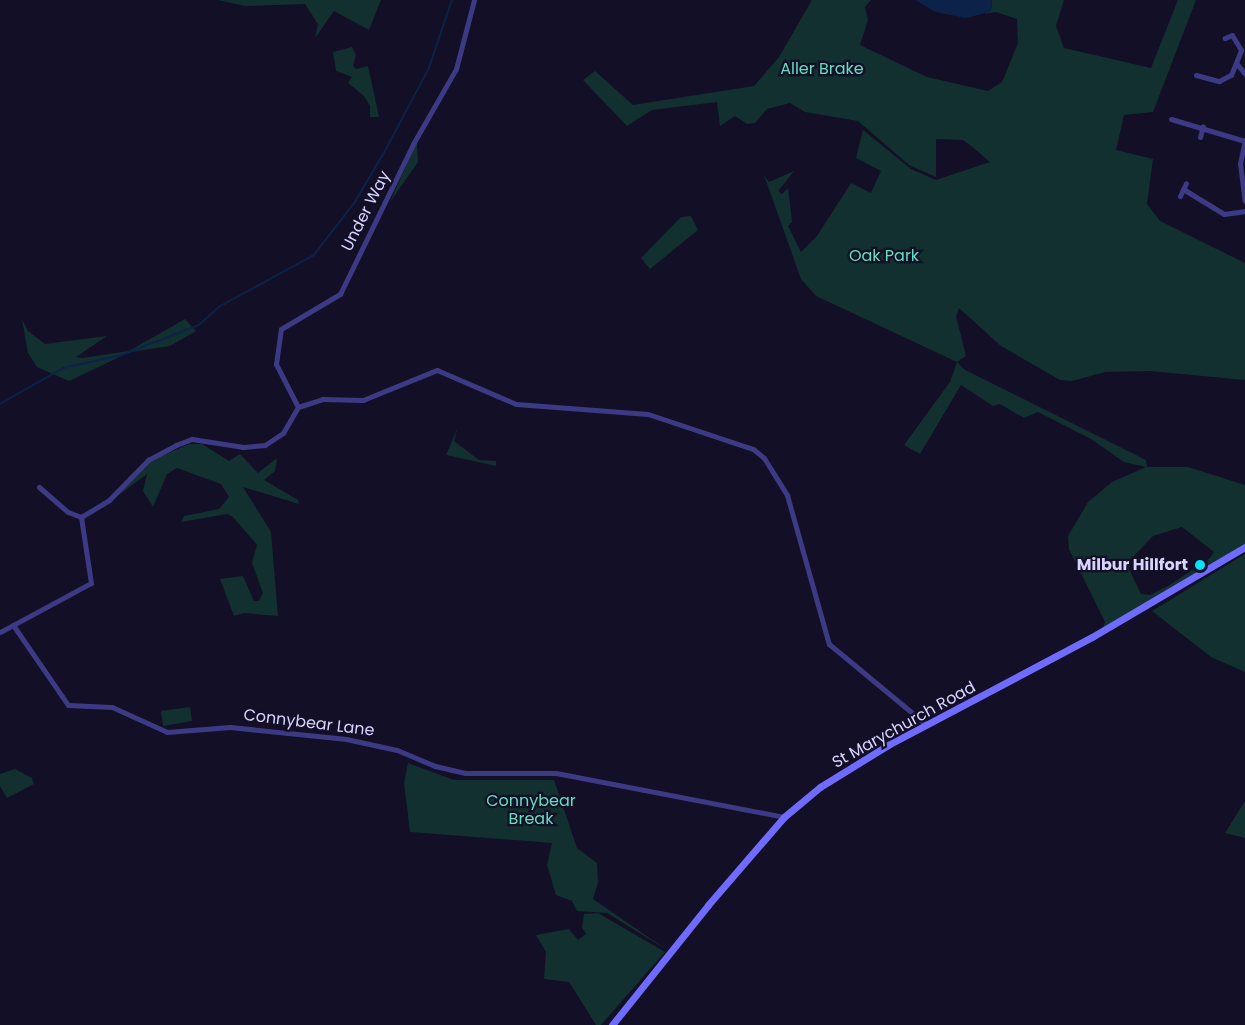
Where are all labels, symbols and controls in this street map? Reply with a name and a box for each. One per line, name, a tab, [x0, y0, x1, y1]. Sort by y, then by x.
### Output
park label: Aller Brake	[780, 59, 864, 79]
street label: Under Way	[338, 168, 394, 254]
park label: Oak Park	[849, 246, 919, 266]
place label: Milbur Hillfort	[1077, 555, 1188, 575]
marker: Milbur Hillfort	[1193, 558, 1207, 572]
street label: St Marychurch Road	[829, 678, 979, 772]
street label: Connybear Lane	[242, 705, 376, 741]
park label: Connybear Break	[486, 791, 576, 829]

